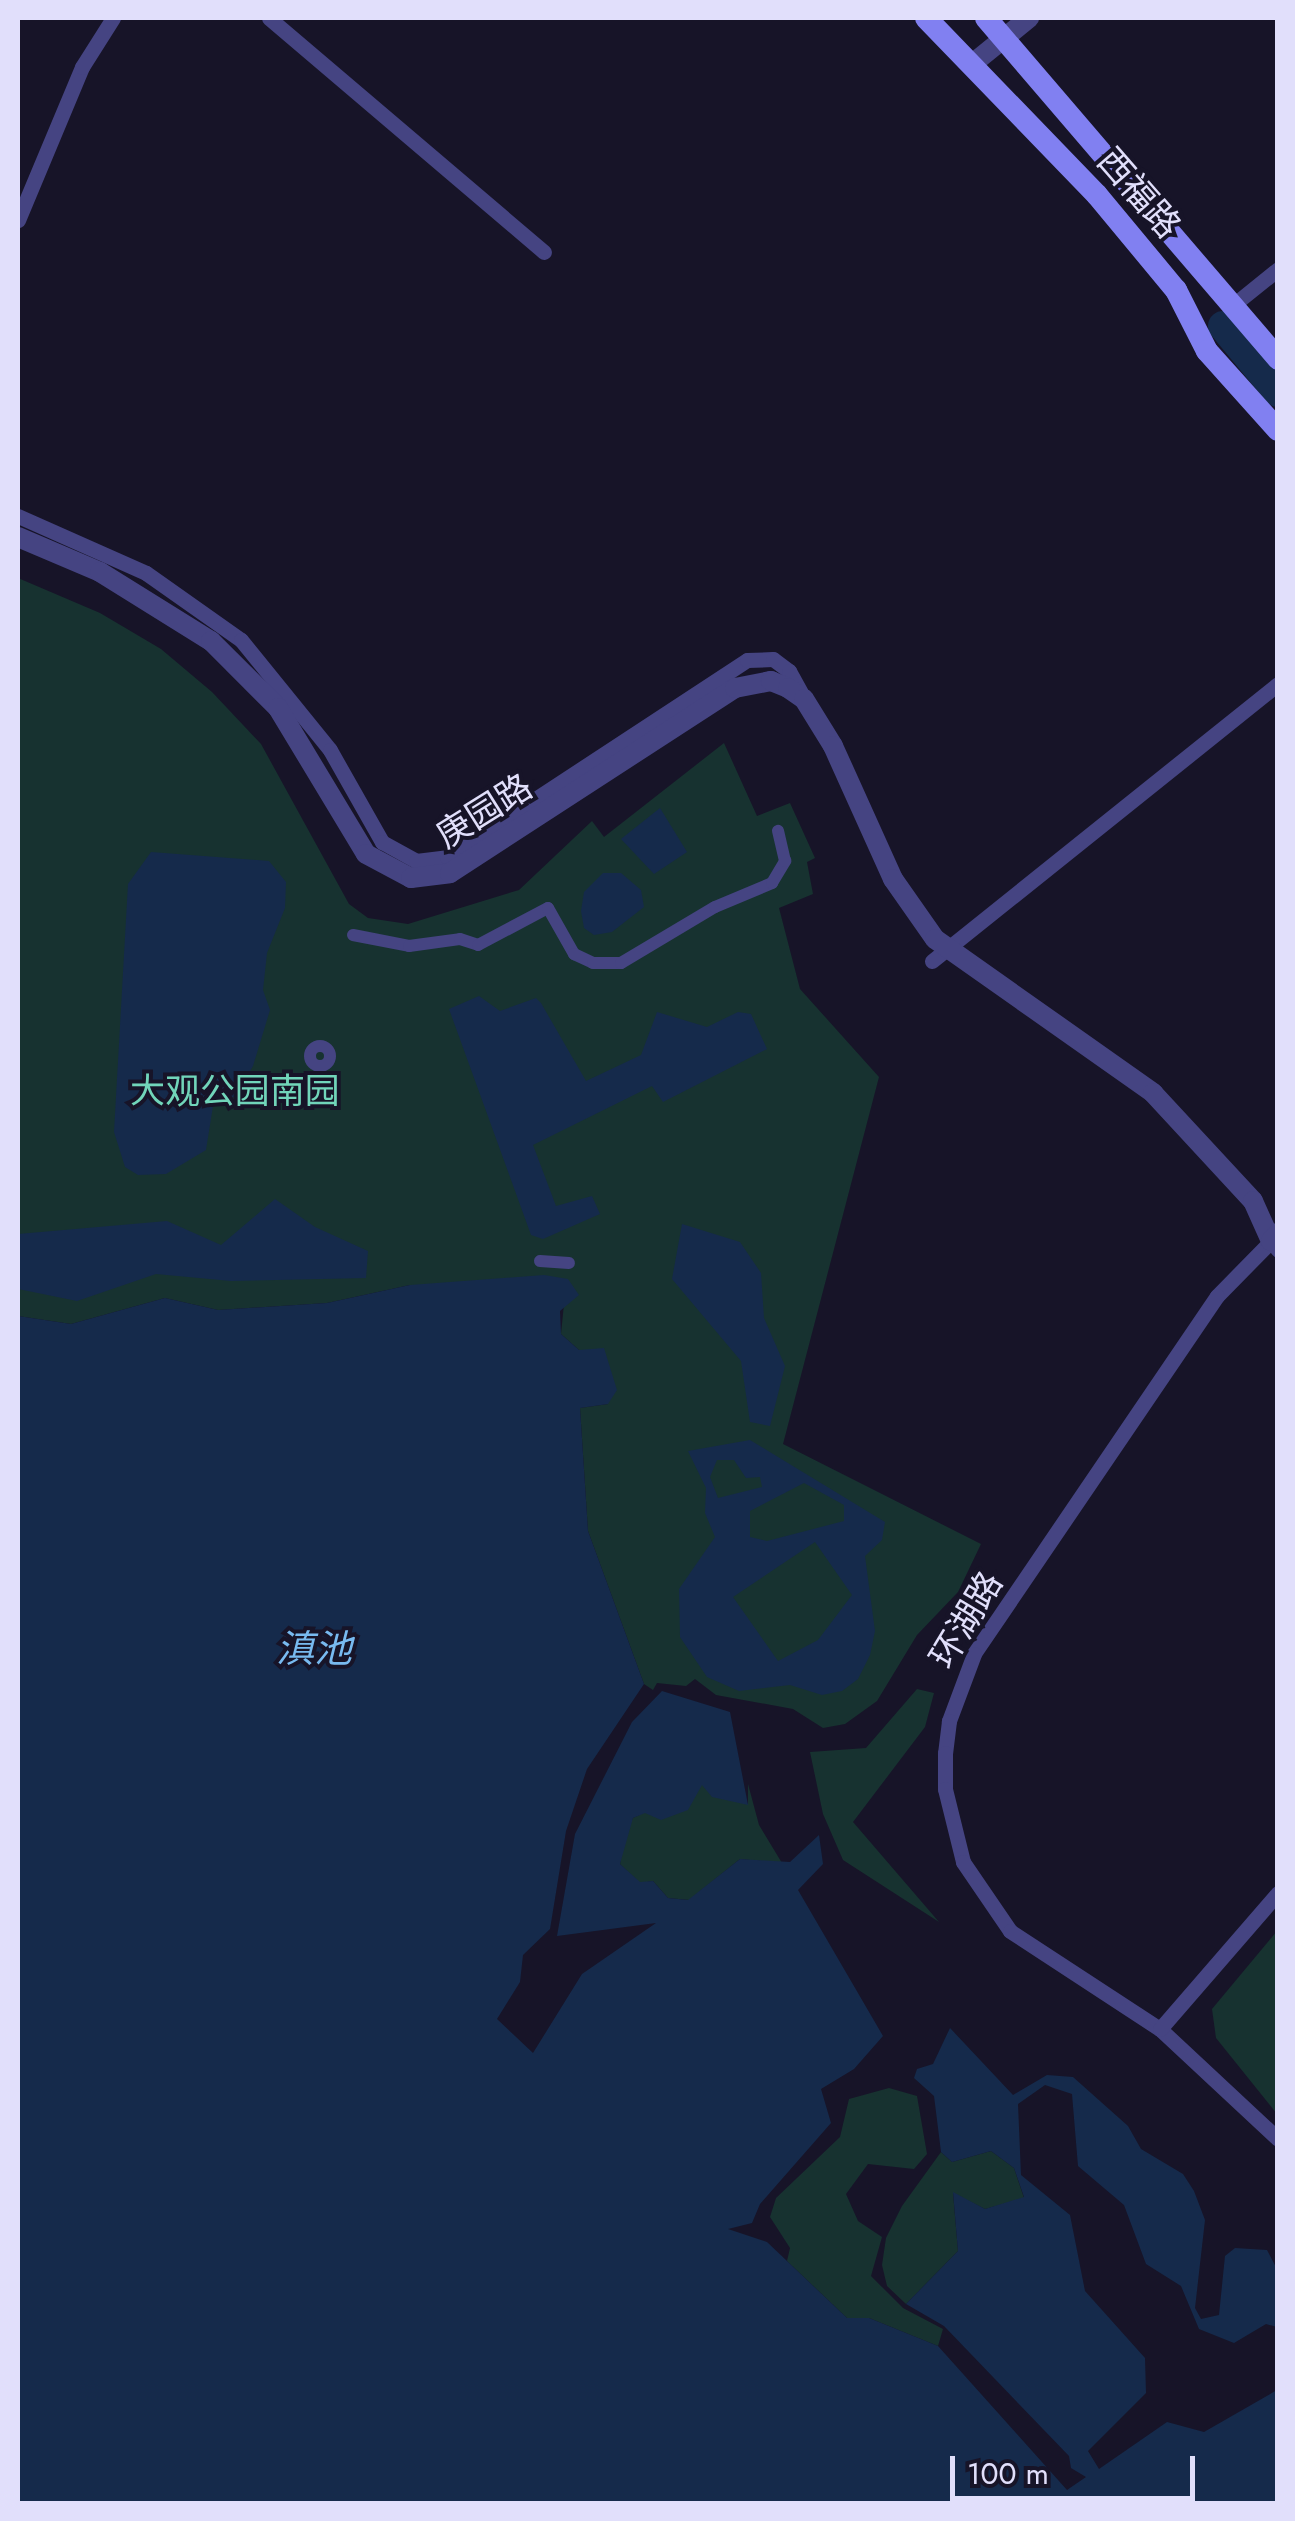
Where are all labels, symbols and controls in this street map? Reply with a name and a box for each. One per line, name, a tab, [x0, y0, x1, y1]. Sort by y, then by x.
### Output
street label: 西福路	[1089, 140, 1189, 246]
street label: 庚园路	[428, 765, 540, 857]
park label: 大观公园南园	[130, 1070, 340, 1112]
street label: 环湖路	[921, 1564, 1011, 1676]
water label: 滇池	[276, 1626, 352, 1672]
scale bar	[955, 2436, 1200, 2498]
text: 100 m	[967, 2452, 1049, 2495]

